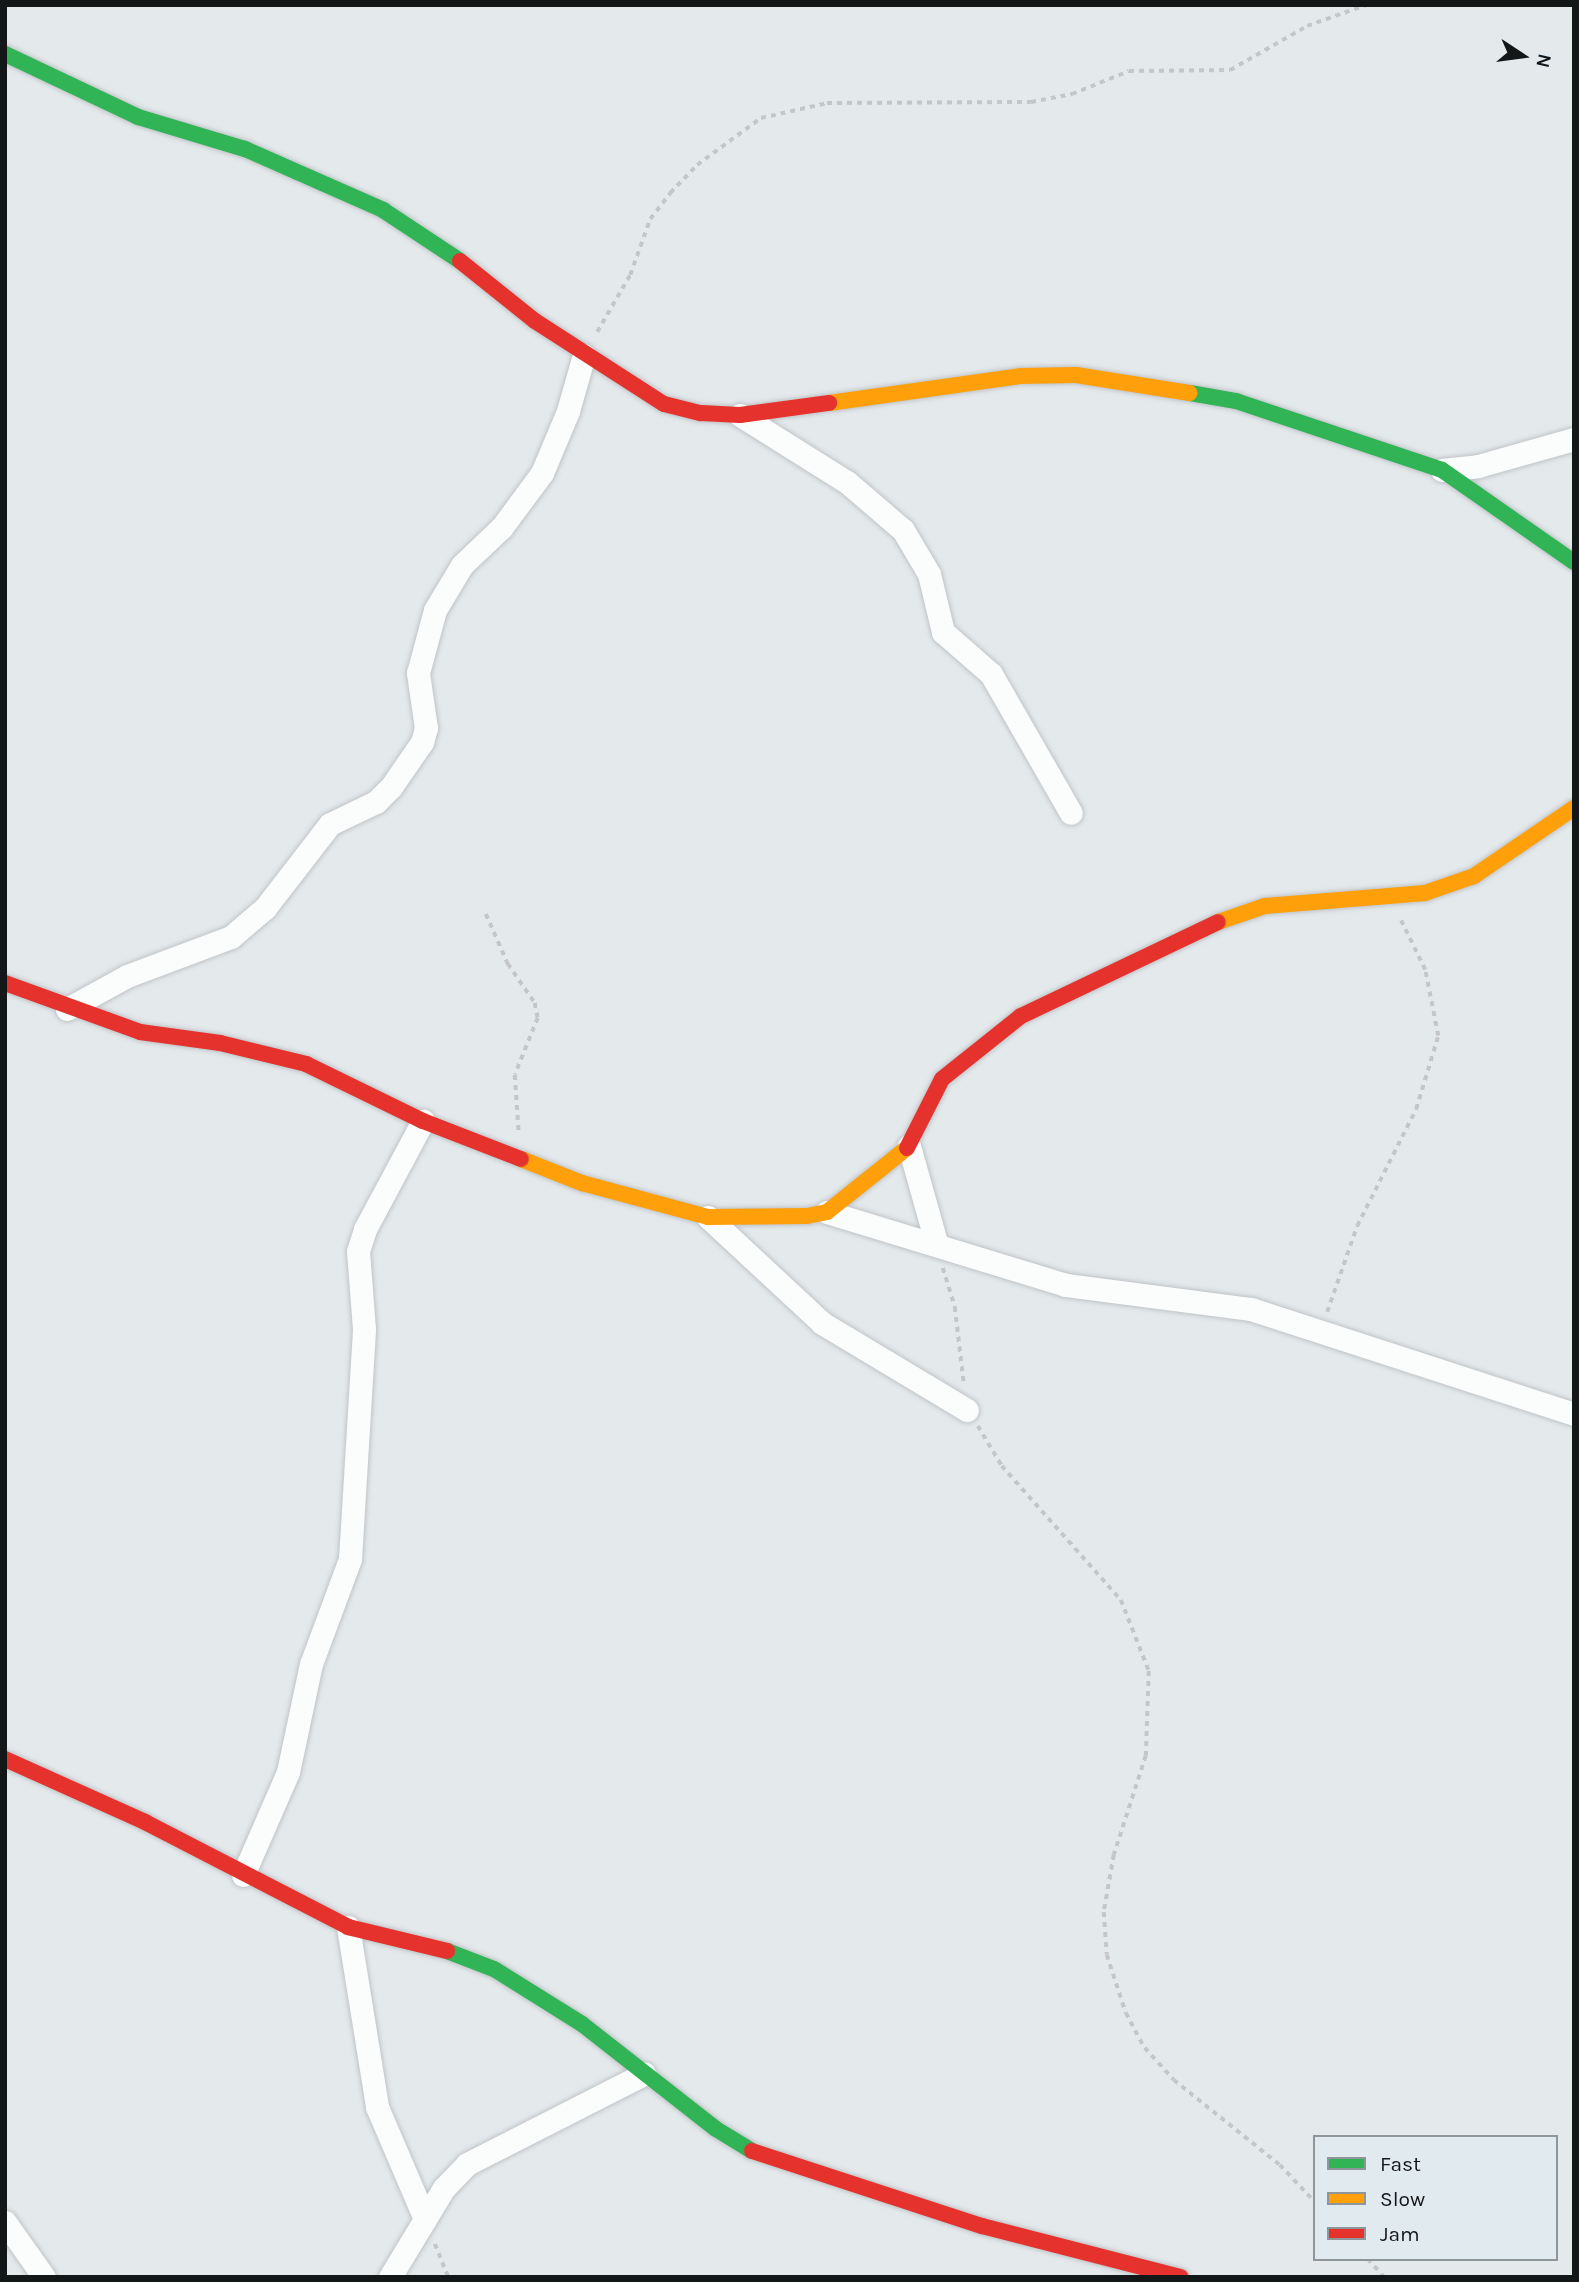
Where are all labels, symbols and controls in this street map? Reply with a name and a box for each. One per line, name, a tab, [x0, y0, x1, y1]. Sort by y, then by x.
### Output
north arrow	[1488, 21, 1558, 91]
text: N	[1531, 52, 1556, 70]
legend	[1313, 2135, 1558, 2261]
text: Fast	[1380, 2152, 1421, 2176]
text: Slow	[1380, 2187, 1425, 2211]
text: Jam	[1380, 2222, 1420, 2246]

